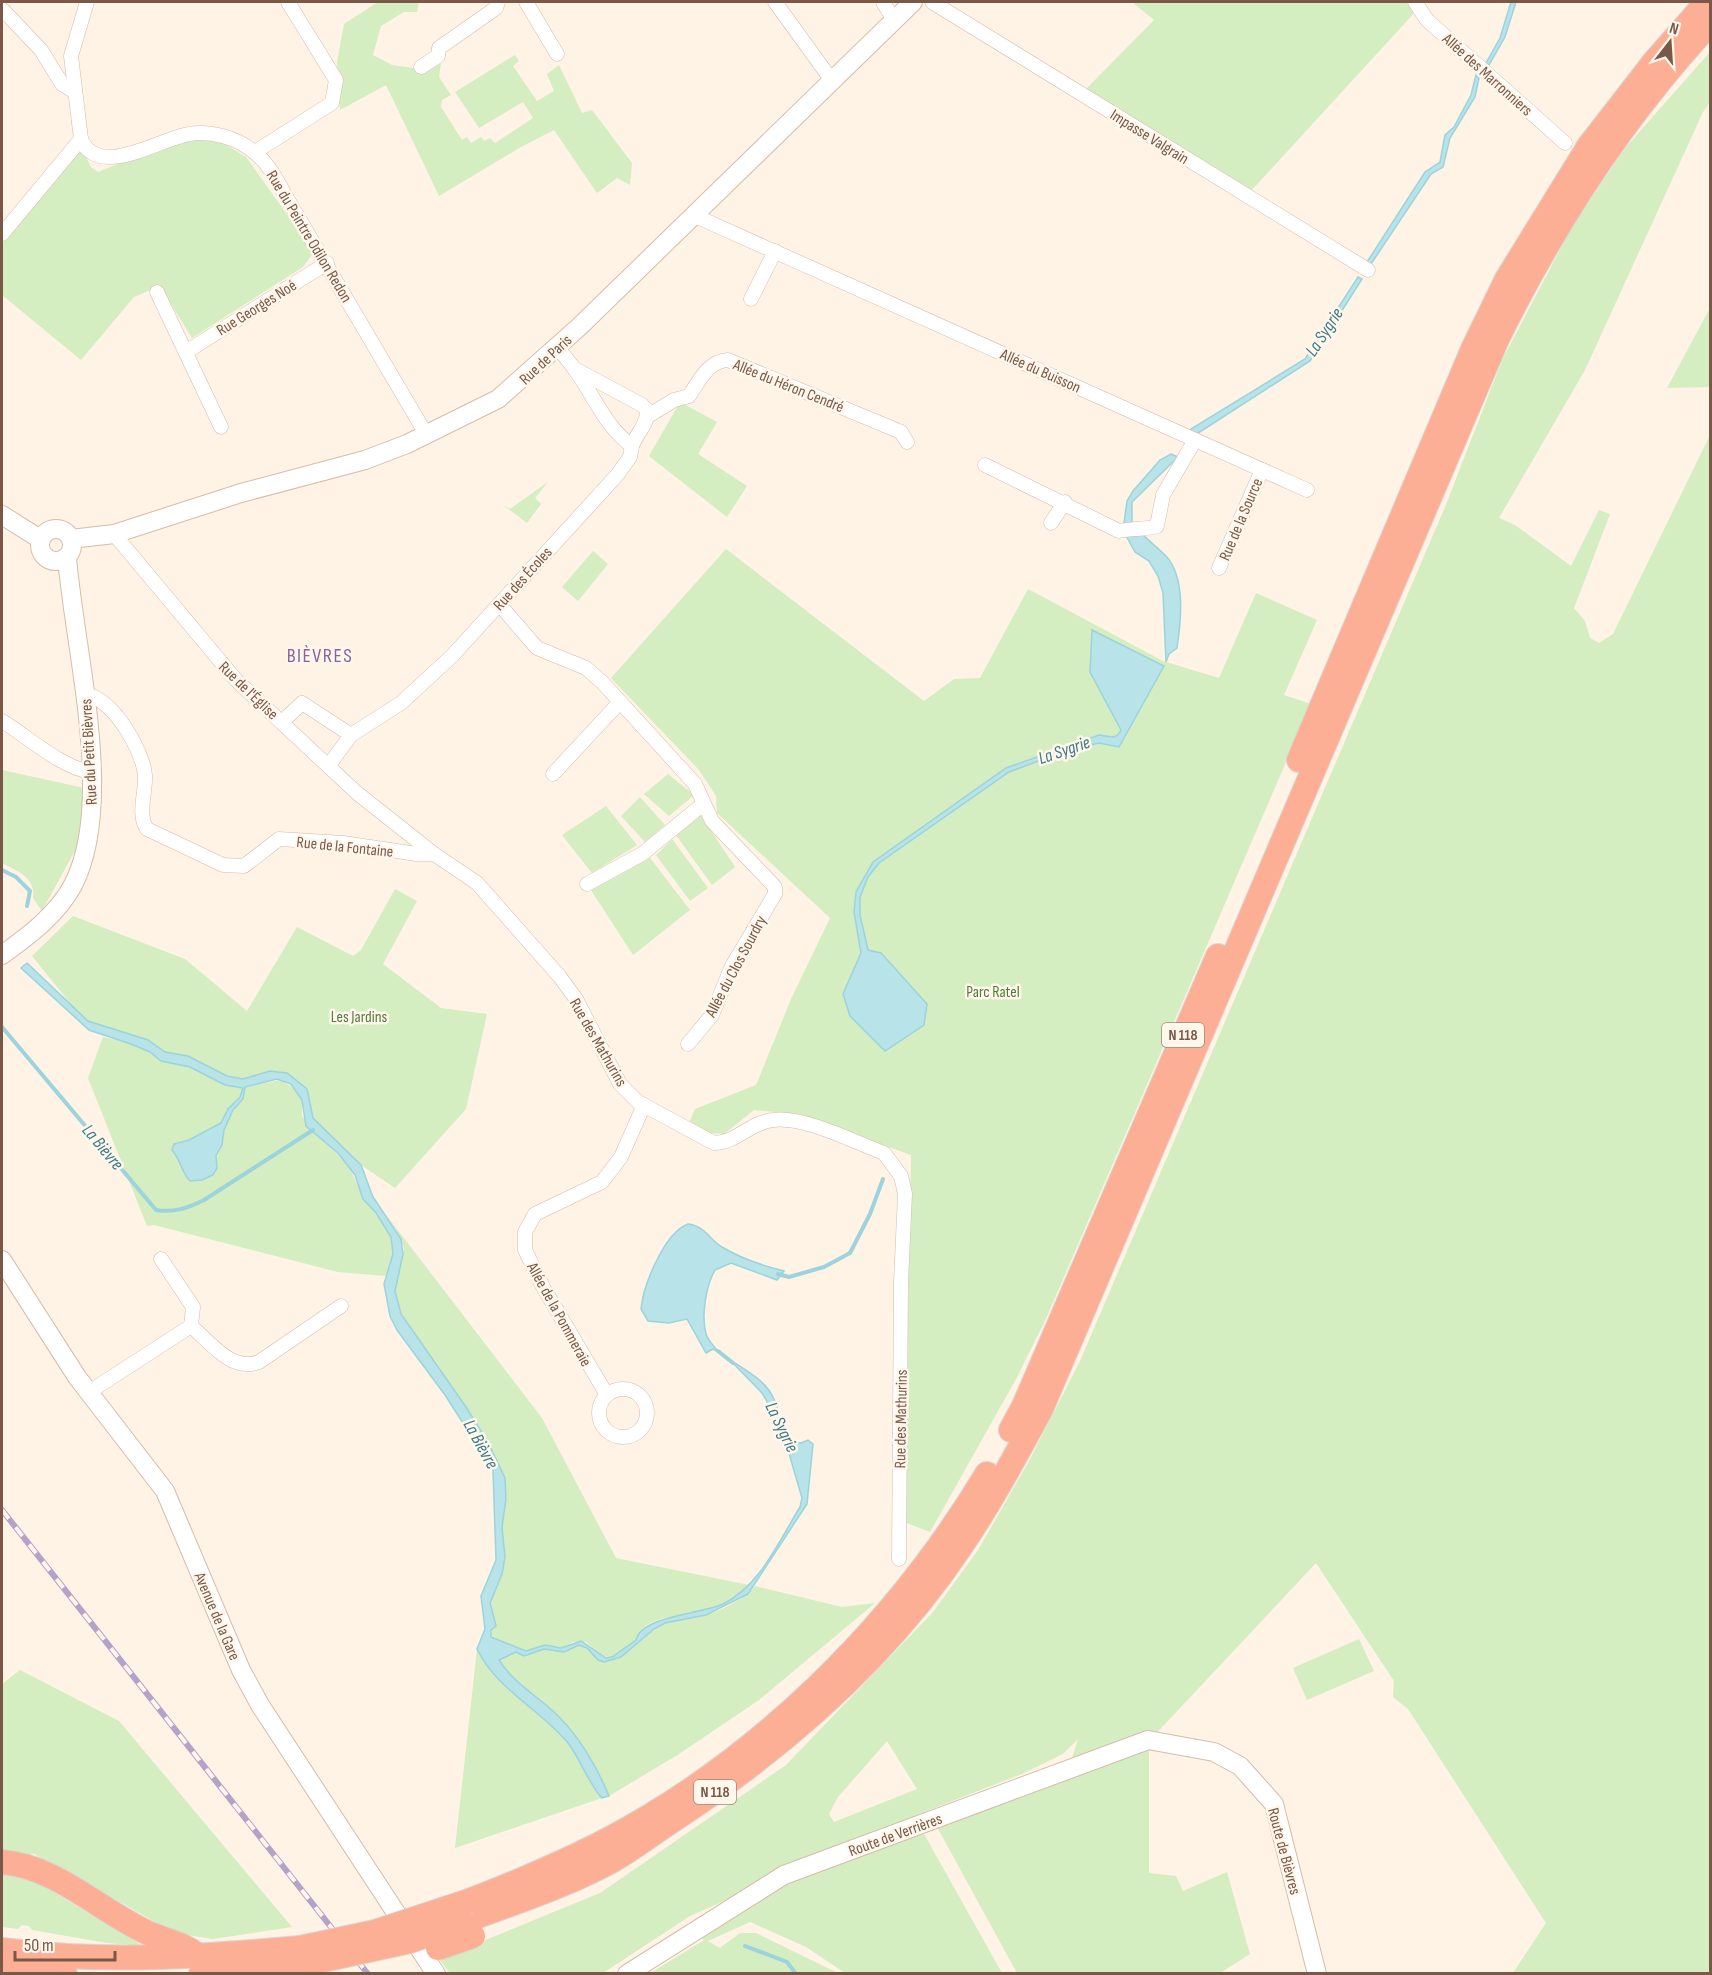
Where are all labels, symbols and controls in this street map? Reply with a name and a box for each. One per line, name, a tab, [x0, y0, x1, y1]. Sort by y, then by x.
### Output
north arrow	[1640, 12, 1700, 72]
text: N	[1667, 19, 1681, 39]
street label: Allée des Marronniers	[1437, 29, 1536, 121]
street label: Impasse Valgrain	[1106, 106, 1192, 169]
street label: Rue du Peintre Odilon Redon	[262, 167, 356, 306]
street label: Rue Georges Noé	[213, 276, 300, 340]
water label: La Sygrie	[1301, 304, 1348, 360]
street label: Rue de Paris	[516, 331, 576, 389]
street label: Allée du Buisson	[996, 345, 1083, 398]
street label: Allée du Héron Cendré	[729, 355, 847, 417]
street label: Rue de la Source	[1216, 476, 1267, 564]
street label: Rue des Écoles	[490, 543, 557, 615]
district label: BIÈVRES	[287, 644, 353, 668]
street label: Rue de l'Église	[214, 658, 282, 724]
street label: Rue du Petit Bièvres	[77, 698, 102, 806]
water label: La Sygrie	[1036, 732, 1093, 769]
street label: Rue de la Fontaine	[296, 833, 394, 862]
street label: Allée du Clos Sourdry	[701, 913, 771, 1022]
park label: Parc Ratel	[966, 983, 1020, 1002]
street label: Rue des Mathurins	[565, 995, 631, 1090]
park label: Les Jardins	[331, 1008, 387, 1027]
road number: N 118	[1162, 1023, 1204, 1047]
water label: La Bièvre	[78, 1120, 128, 1174]
street label: Allée de la Pommeraie	[522, 1259, 595, 1370]
street label: Rue des Mathurins	[891, 1369, 912, 1469]
water label: La Sygrie	[760, 1399, 803, 1456]
water label: La Bièvre	[459, 1416, 503, 1473]
street label: Avenue de la Gare	[189, 1569, 244, 1663]
road number: N 118	[694, 1780, 736, 1804]
street label: Route de Bièvres	[1263, 1806, 1304, 1897]
street label: Route de Verrières	[846, 1810, 945, 1861]
scale bar	[15, 1924, 116, 1962]
text: 50 m	[24, 1935, 54, 1956]

